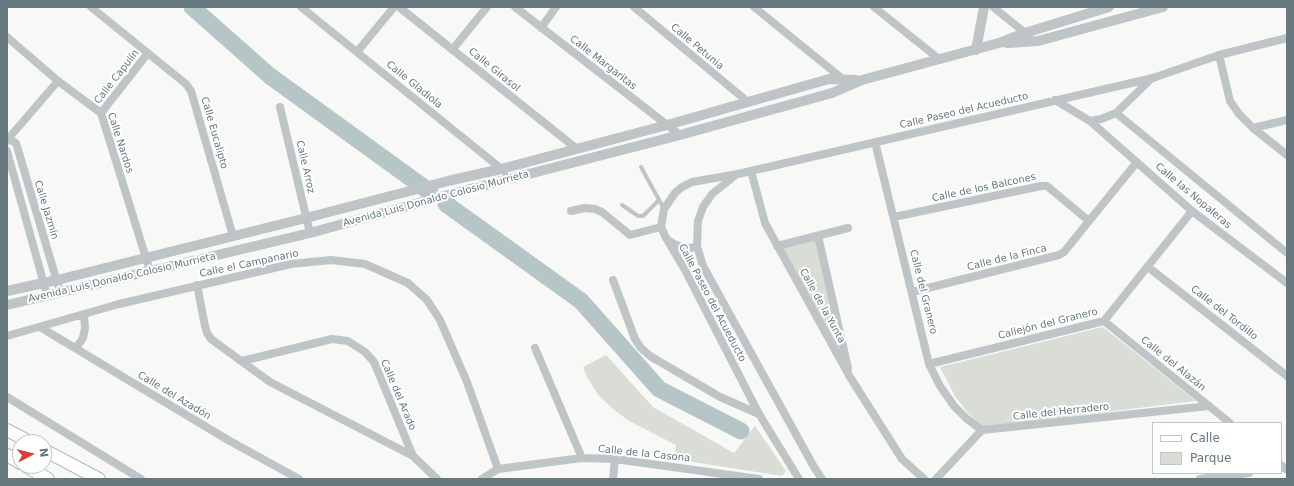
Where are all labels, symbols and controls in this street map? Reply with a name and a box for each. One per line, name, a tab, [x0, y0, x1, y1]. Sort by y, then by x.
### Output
street label: Calle Petunia	[668, 21, 726, 73]
street label: Calle Margaritas	[567, 33, 639, 93]
street label: Calle Girasol	[466, 46, 522, 94]
street label: Calle Capulín	[92, 47, 142, 107]
street label: Calle Gladiola	[383, 59, 445, 111]
street label: Calle Paseo del Acueducto	[898, 90, 1030, 132]
street label: Calle Eucalipto	[198, 96, 230, 170]
street label: Calle Nardos	[105, 111, 135, 175]
street label: Calle Arroz	[293, 139, 317, 195]
street label: Calle las Nopaleras	[1152, 161, 1234, 231]
street label: Avenida Luis Donaldo Colosio Murrieta	[342, 168, 530, 230]
street label: Calle de los Balcones	[931, 171, 1037, 205]
street label: Calle Jazmín	[31, 179, 61, 241]
street label: Calle Paseo del Acueducto	[676, 242, 748, 364]
street label: Calle de la Finca	[966, 242, 1048, 274]
street label: Calle el Campanario	[198, 248, 300, 280]
street label: Calle del Granero	[907, 248, 939, 336]
street label: Avenida Luis Donaldo Colosio Murrieta	[27, 251, 217, 305]
street label: Calle de la Yunta	[797, 267, 847, 345]
street label: Calle del Tordillo	[1188, 283, 1260, 343]
street label: Callejón del Granero	[997, 306, 1099, 342]
street label: Calle del Alazán	[1138, 334, 1208, 394]
street label: Calle del Arado	[378, 358, 418, 432]
street label: Calle del Azadón	[135, 369, 213, 423]
street label: Calle del Herradero	[1012, 401, 1110, 423]
legend	[1152, 422, 1282, 474]
text: Calle	[1190, 431, 1220, 445]
north arrow	[12, 434, 52, 474]
street label: Calle de la Casona	[597, 443, 691, 465]
text: N	[36, 447, 50, 458]
text: Parque	[1190, 451, 1231, 465]

